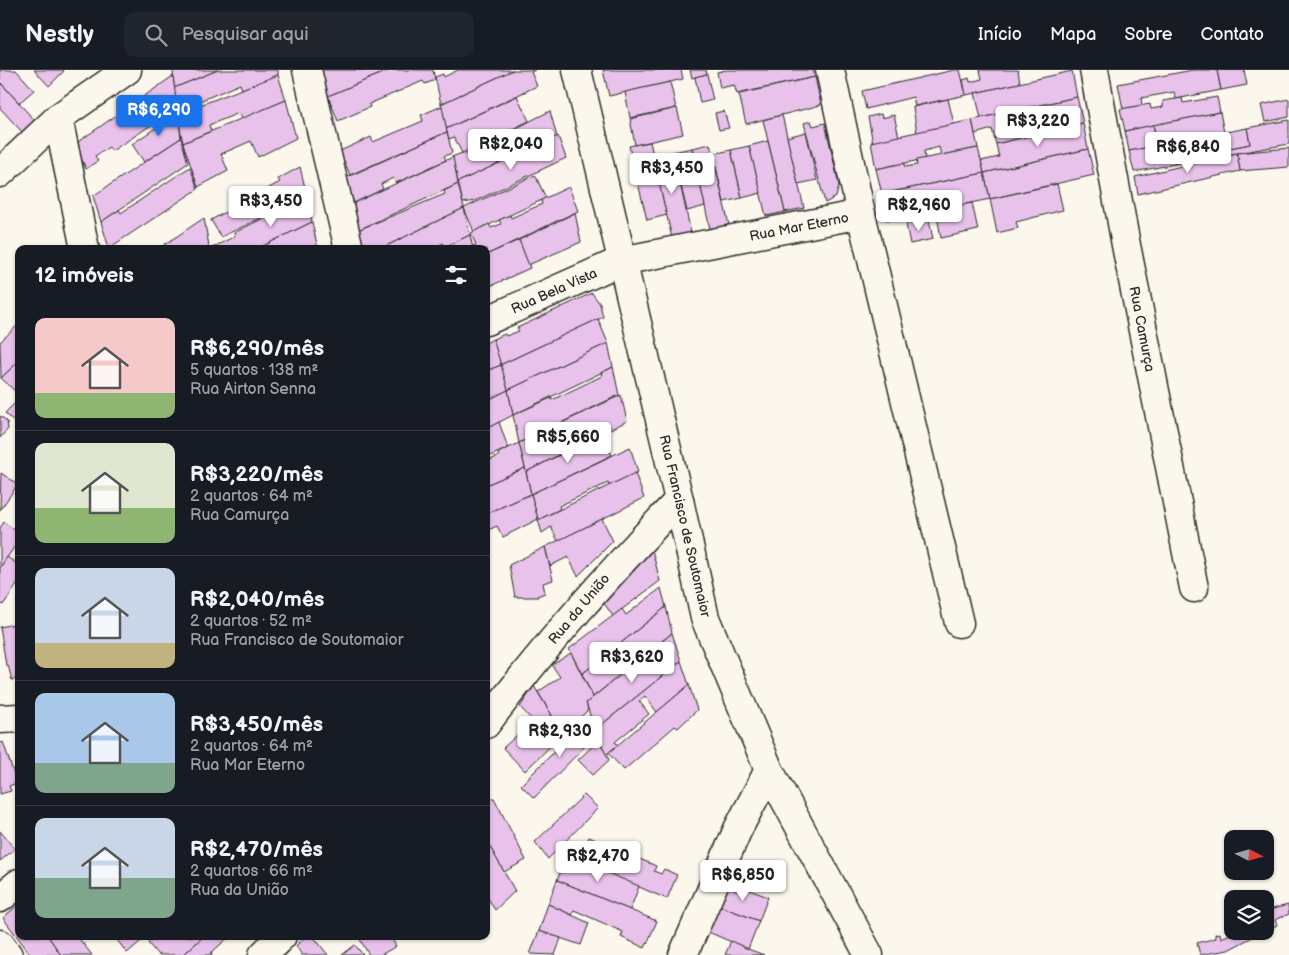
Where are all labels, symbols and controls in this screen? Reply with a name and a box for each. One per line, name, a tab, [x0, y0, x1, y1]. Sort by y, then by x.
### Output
search box	[124, 12, 474, 57]
text: Nestly	[25, 20, 94, 49]
icon: search	[142, 21, 170, 49]
text: Pesquisar aqui	[182, 23, 309, 46]
text: Início	[978, 24, 1022, 45]
text: Mapa	[1050, 24, 1096, 45]
text: Sobre	[1124, 24, 1172, 45]
text: Contato	[1200, 24, 1264, 45]
pin: R$6,290	[113, 94, 205, 137]
text: R$6,290	[127, 101, 191, 120]
pin: R$3,220	[992, 106, 1084, 148]
text: R$3,220	[1006, 112, 1070, 131]
pin: R$2,040	[465, 128, 557, 171]
pin: R$6,840	[1142, 132, 1234, 174]
text: R$2,040	[479, 135, 543, 154]
text: R$6,840	[1156, 138, 1220, 157]
pin: R$3,450	[626, 152, 718, 195]
text: R$3,450	[640, 159, 704, 178]
pin: R$3,450	[225, 186, 317, 228]
pin: R$2,960	[873, 190, 965, 232]
text: R$3,450	[239, 192, 303, 211]
text: R$2,960	[887, 196, 951, 215]
street label: Rua Mar Eterno	[748, 209, 850, 245]
icon: filters	[442, 261, 470, 289]
text: 12 imóveis	[35, 263, 134, 288]
street label: Rua Bela Vista	[508, 264, 600, 318]
street label: Rua Camurça	[1125, 285, 1159, 373]
text: R$6,290/mês	[190, 336, 324, 361]
icon: home	[75, 338, 135, 398]
text: 5 quartos · 138 m²	[190, 361, 318, 380]
text: Rua Airton Senna	[190, 380, 316, 399]
pin: R$5,660	[522, 422, 614, 464]
text: R$5,660	[536, 428, 600, 447]
street label: Rua Francisco de Soutomaior	[656, 433, 714, 620]
text: R$3,220/mês	[190, 462, 323, 487]
icon: home	[75, 463, 135, 523]
text: 2 quartos · 64 m²	[190, 487, 313, 506]
text: Rua Camurça	[190, 506, 289, 525]
street label: Rua da União	[545, 570, 613, 648]
text: R$2,040/mês	[190, 587, 324, 612]
icon: home	[75, 588, 135, 648]
text: 2 quartos · 52 m²	[190, 612, 312, 631]
text: Rua Francisco de Soutomaior	[190, 631, 403, 650]
pin: R$3,620	[586, 642, 678, 684]
text: R$3,620	[600, 648, 664, 667]
text: R$3,450/mês	[190, 712, 323, 737]
icon: home	[75, 713, 135, 773]
pin: R$2,930	[514, 716, 606, 758]
text: R$2,930	[528, 722, 592, 741]
text: 2 quartos · 64 m²	[190, 737, 313, 756]
text: Rua Mar Eterno	[190, 756, 305, 775]
north arrow	[1224, 830, 1274, 880]
map controls	[1224, 830, 1274, 940]
text: R$2,470/mês	[190, 837, 323, 862]
icon: home	[75, 838, 135, 898]
pin: R$2,470	[552, 840, 644, 883]
text: R$2,470	[567, 847, 629, 866]
pin: R$6,850	[697, 860, 789, 902]
text: 2 quartos · 66 m²	[190, 862, 313, 881]
text: R$6,850	[711, 866, 775, 885]
text: Rua da União	[190, 881, 289, 900]
button: layers	[1224, 890, 1274, 940]

